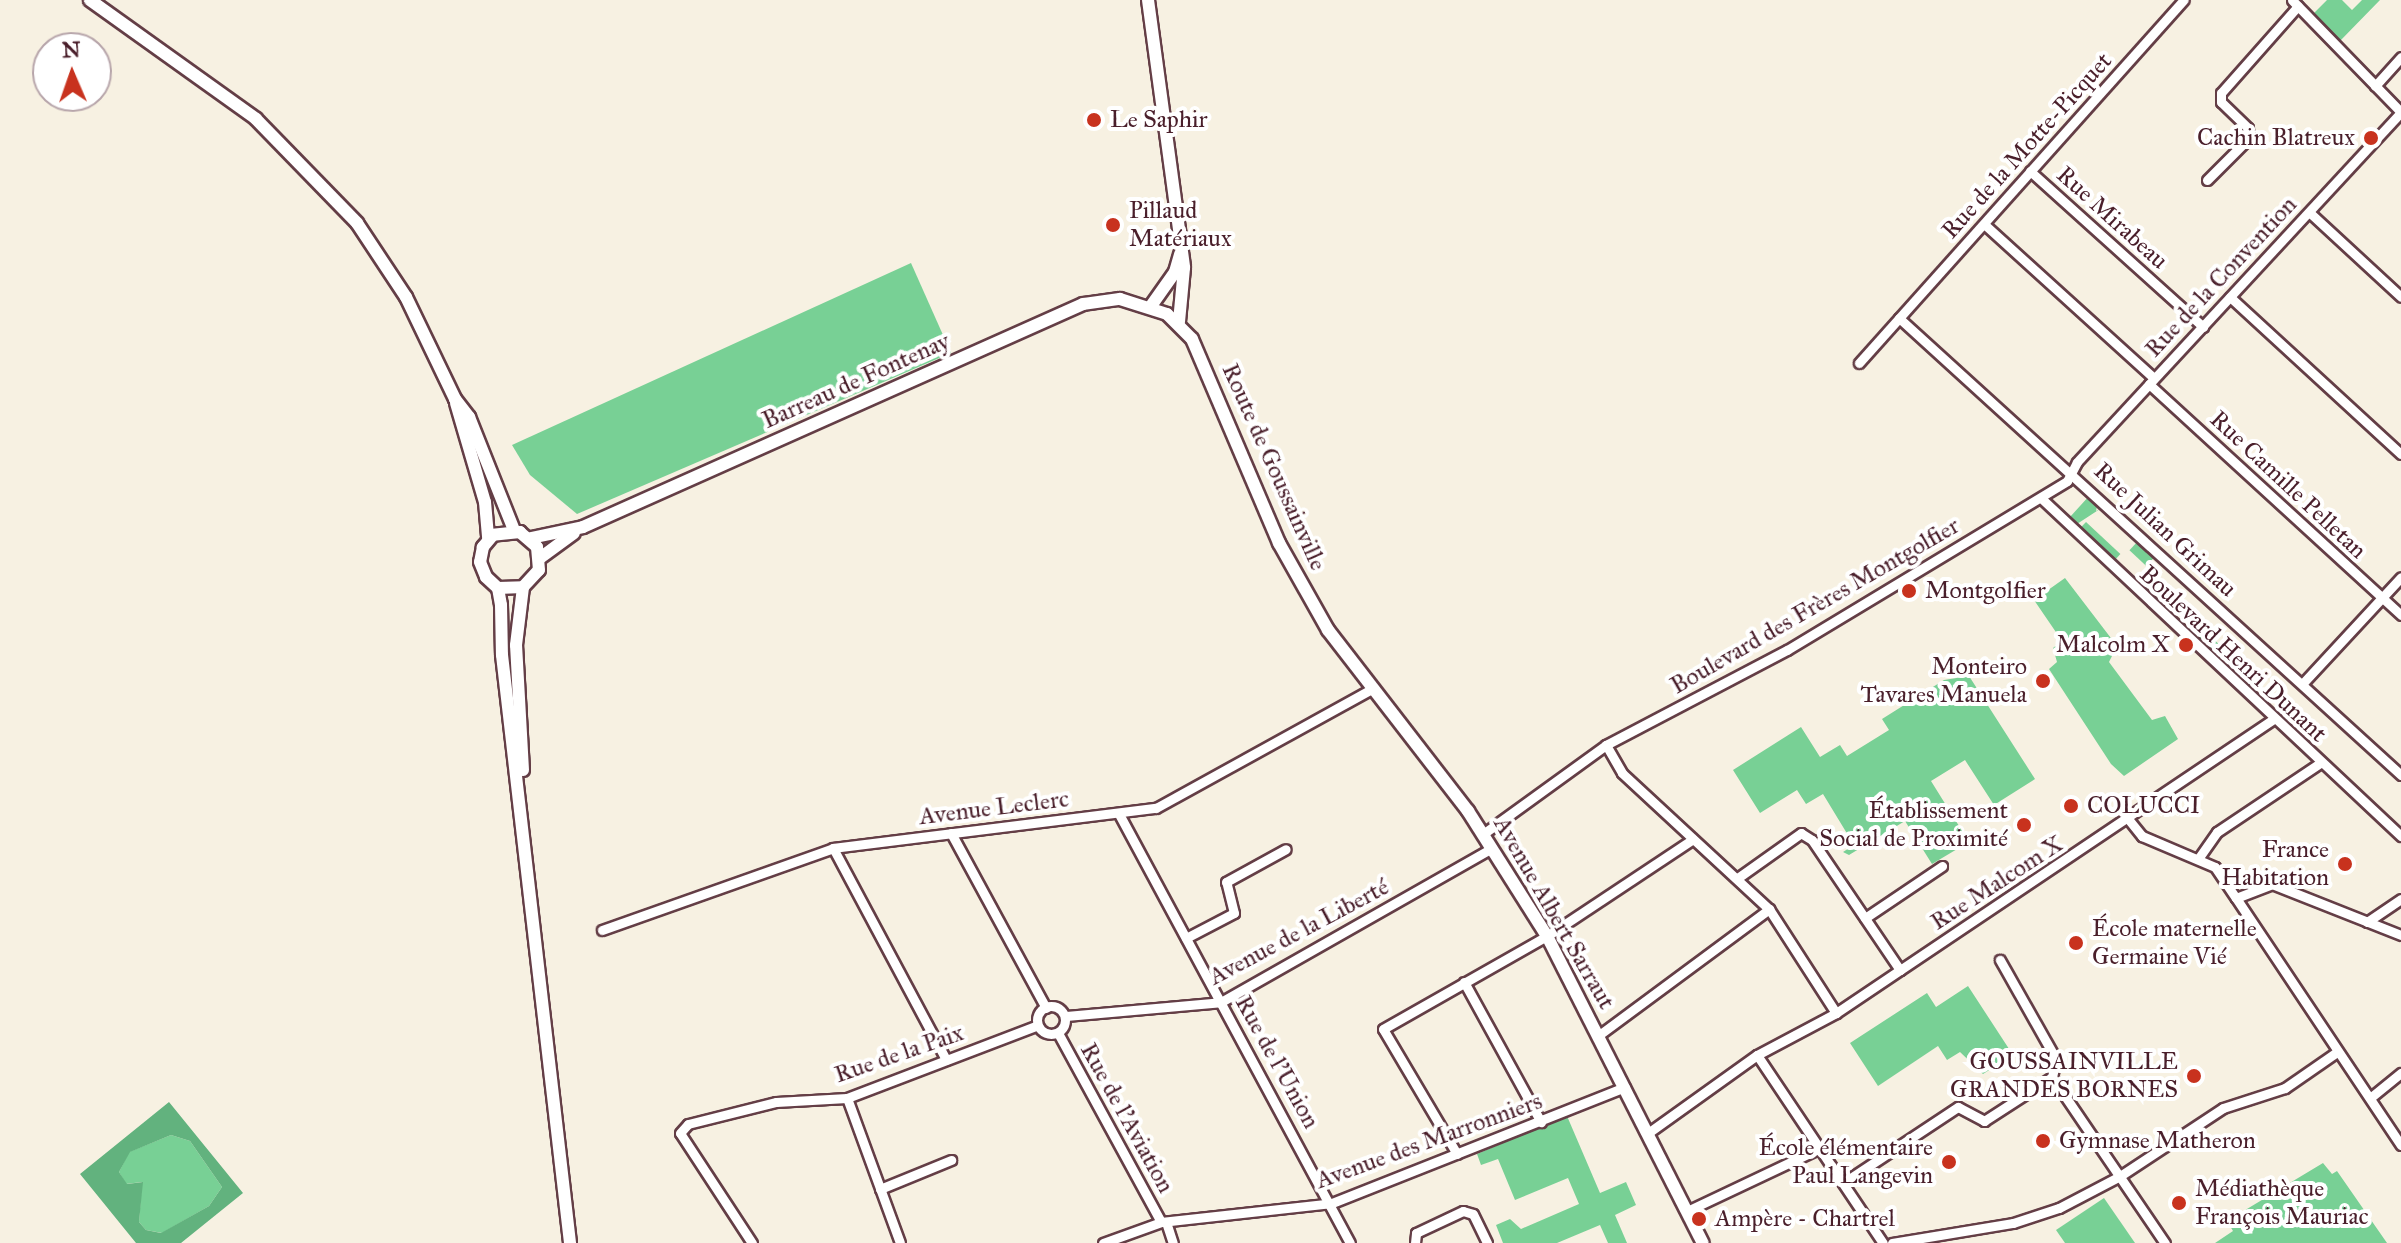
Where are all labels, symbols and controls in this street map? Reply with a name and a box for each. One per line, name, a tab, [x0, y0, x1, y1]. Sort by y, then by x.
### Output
north arrow	[32, 32, 112, 112]
text: N	[61, 36, 81, 63]
street label: Rue de la Motte-Picquet	[1936, 47, 2118, 245]
place label: Le Saphir	[1110, 106, 1208, 134]
marker: Le Saphir	[1085, 111, 1103, 129]
place label: Cachin Blatreux	[2197, 124, 2355, 152]
marker: Cachin Blatreux	[2362, 129, 2380, 147]
street label: Rue Mirabeau	[2050, 161, 2174, 275]
street label: Rue de la Convention	[2139, 191, 2303, 363]
place label: Pillaud Matériaux	[1129, 197, 1232, 253]
marker: Pillaud Matériaux	[1104, 216, 1122, 234]
street label: Barreau de Fontenay	[758, 327, 954, 435]
street label: Route de Goussainville	[1215, 359, 1333, 575]
street label: Rue Camille Pelletan	[2204, 405, 2372, 565]
street label: Rue Julian Grimau	[2088, 457, 2242, 603]
street label: Boulevard des Frères Montgolfier	[1666, 511, 1964, 701]
street label: Boulevard Henri Dunant	[2133, 560, 2333, 748]
place label: Montgolfier	[1925, 577, 2046, 605]
marker: Montgolfier	[1900, 582, 1918, 600]
place label: Malcolm X	[2056, 631, 2170, 659]
marker: Malcolm X	[2177, 636, 2195, 654]
place label: Monteiro Tavares Manuela	[1861, 653, 2027, 709]
marker: Monteiro Tavares Manuela	[2034, 672, 2052, 690]
street label: Avenue Leclerc	[918, 785, 1070, 831]
place label: COLUCCI	[2087, 792, 2200, 820]
place label: Établissement Social de Proximité	[1819, 797, 2008, 853]
marker: COLUCCI	[2062, 797, 2080, 815]
street label: Avenue Albert Sarraut	[1487, 812, 1621, 1014]
marker: Établissement Social de Proximité	[2015, 816, 2033, 834]
street label: Rue Malcom X	[1925, 829, 2069, 937]
place label: France Habitation	[2221, 836, 2329, 892]
marker: France Habitation	[2336, 855, 2354, 873]
street label: Avenue de la Liberté	[1204, 872, 1394, 992]
place label: École maternelle Germaine Vié	[2092, 915, 2257, 971]
marker: École maternelle Germaine Vié	[2067, 934, 2085, 952]
street label: Rue de l'Union	[1229, 991, 1325, 1133]
street label: Rue de la Paix	[831, 1019, 967, 1089]
street label: Rue de l'Aviation	[1074, 1038, 1180, 1198]
place label: GOUSSAINVILLE GRANDES BORNES	[1950, 1048, 2178, 1104]
marker: GOUSSAINVILLE GRANDES BORNES	[2185, 1067, 2203, 1085]
street label: Avenue des Marronniers	[1312, 1087, 1546, 1195]
place label: Gymnase Matheron	[2059, 1127, 2256, 1155]
marker: Gymnase Matheron	[2034, 1132, 2052, 1150]
place label: École élémentaire Paul Langevin	[1759, 1134, 1933, 1190]
marker: École élémentaire Paul Langevin	[1940, 1153, 1958, 1171]
place label: Médiathèque François Mauriac	[2195, 1175, 2369, 1231]
marker: Médiathèque François Mauriac	[2170, 1194, 2188, 1212]
place label: Ampère - Chartrel	[1715, 1205, 1895, 1233]
marker: Ampère - Chartrel	[1690, 1210, 1708, 1228]

